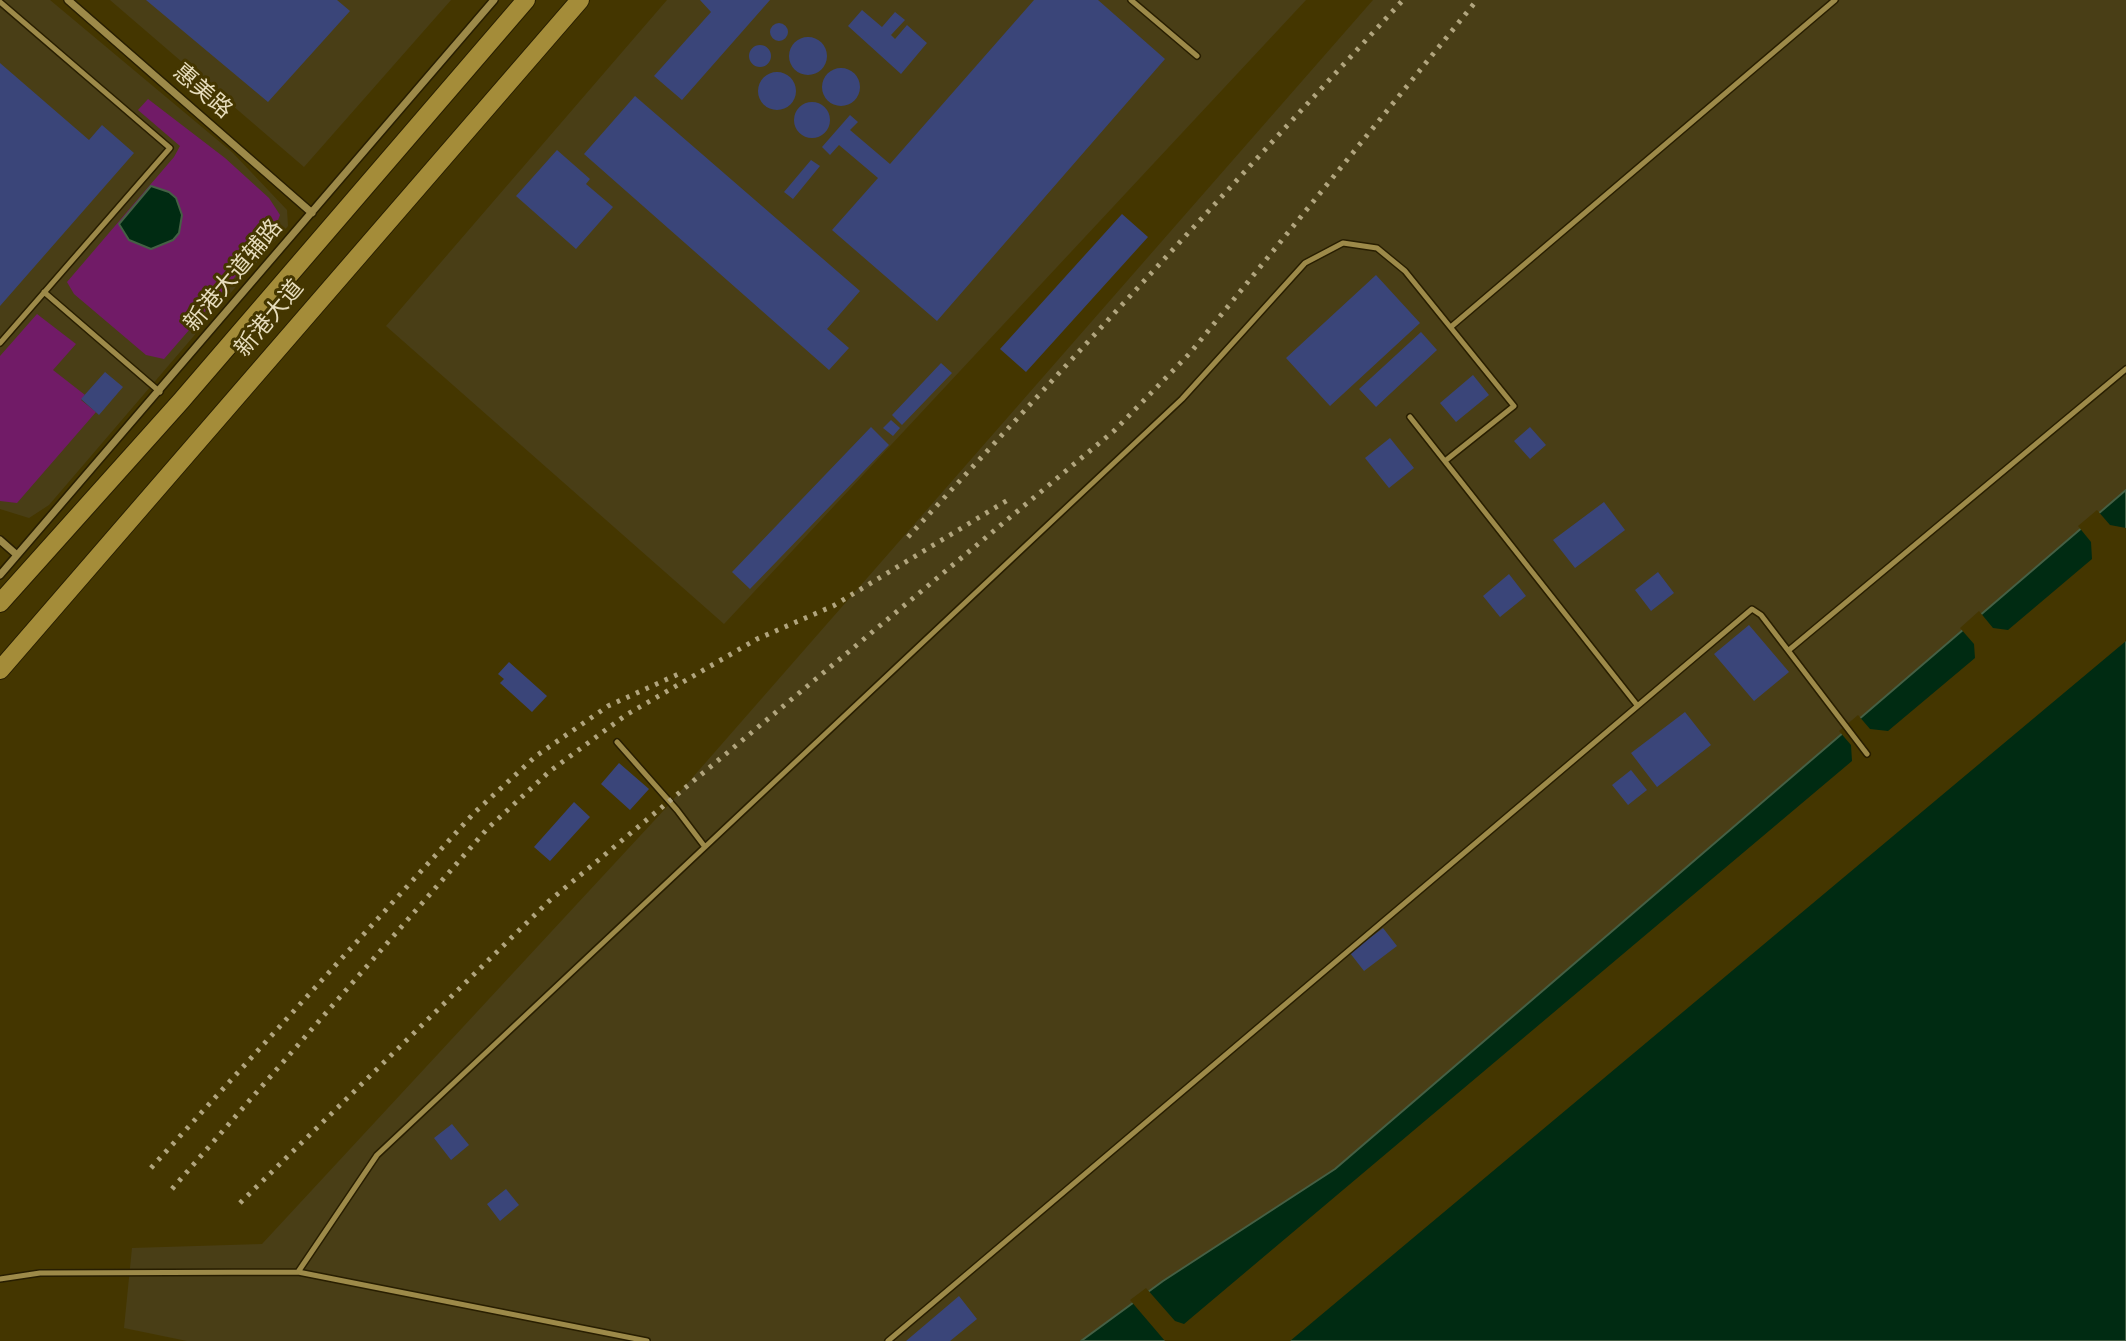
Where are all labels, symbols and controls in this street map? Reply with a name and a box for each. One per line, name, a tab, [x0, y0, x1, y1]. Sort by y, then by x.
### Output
street label: 惠美路	[167, 59, 237, 125]
street label: 新港大道辅路	[179, 214, 289, 338]
street label: 新港大道	[230, 275, 310, 363]

